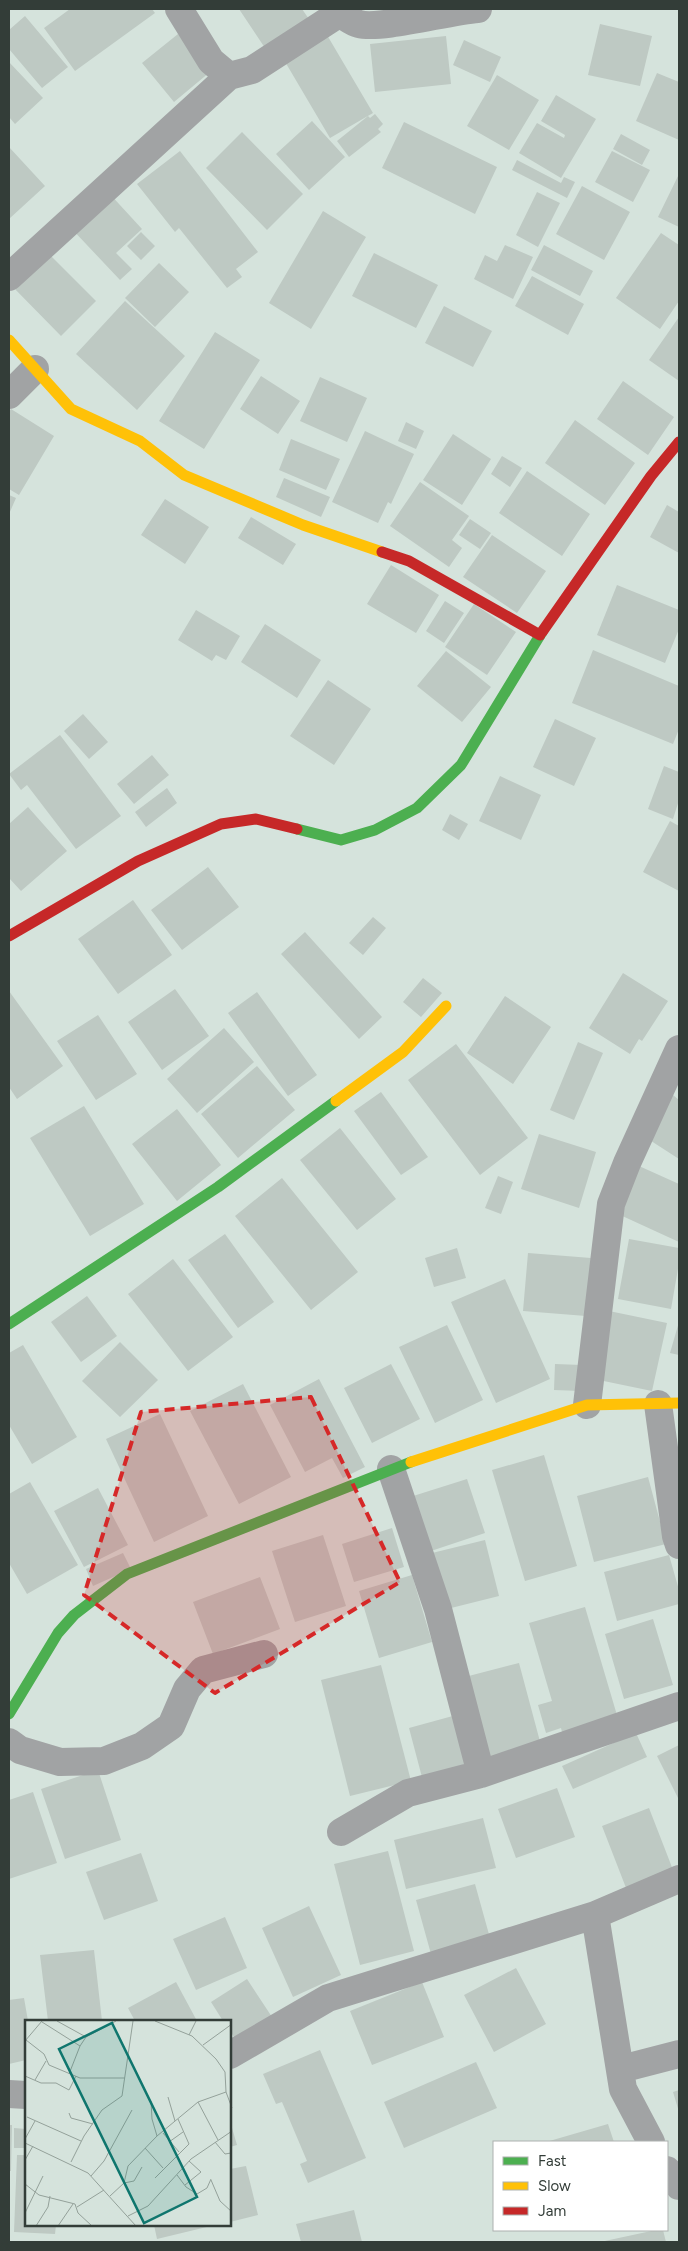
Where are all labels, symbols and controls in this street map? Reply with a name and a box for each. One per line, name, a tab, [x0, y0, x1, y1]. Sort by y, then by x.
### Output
inset map	[25, 2020, 231, 2226]
legend	[493, 2141, 668, 2231]
text: Fast	[538, 2152, 567, 2170]
text: Slow	[538, 2177, 571, 2195]
text: Jam	[538, 2202, 566, 2220]

